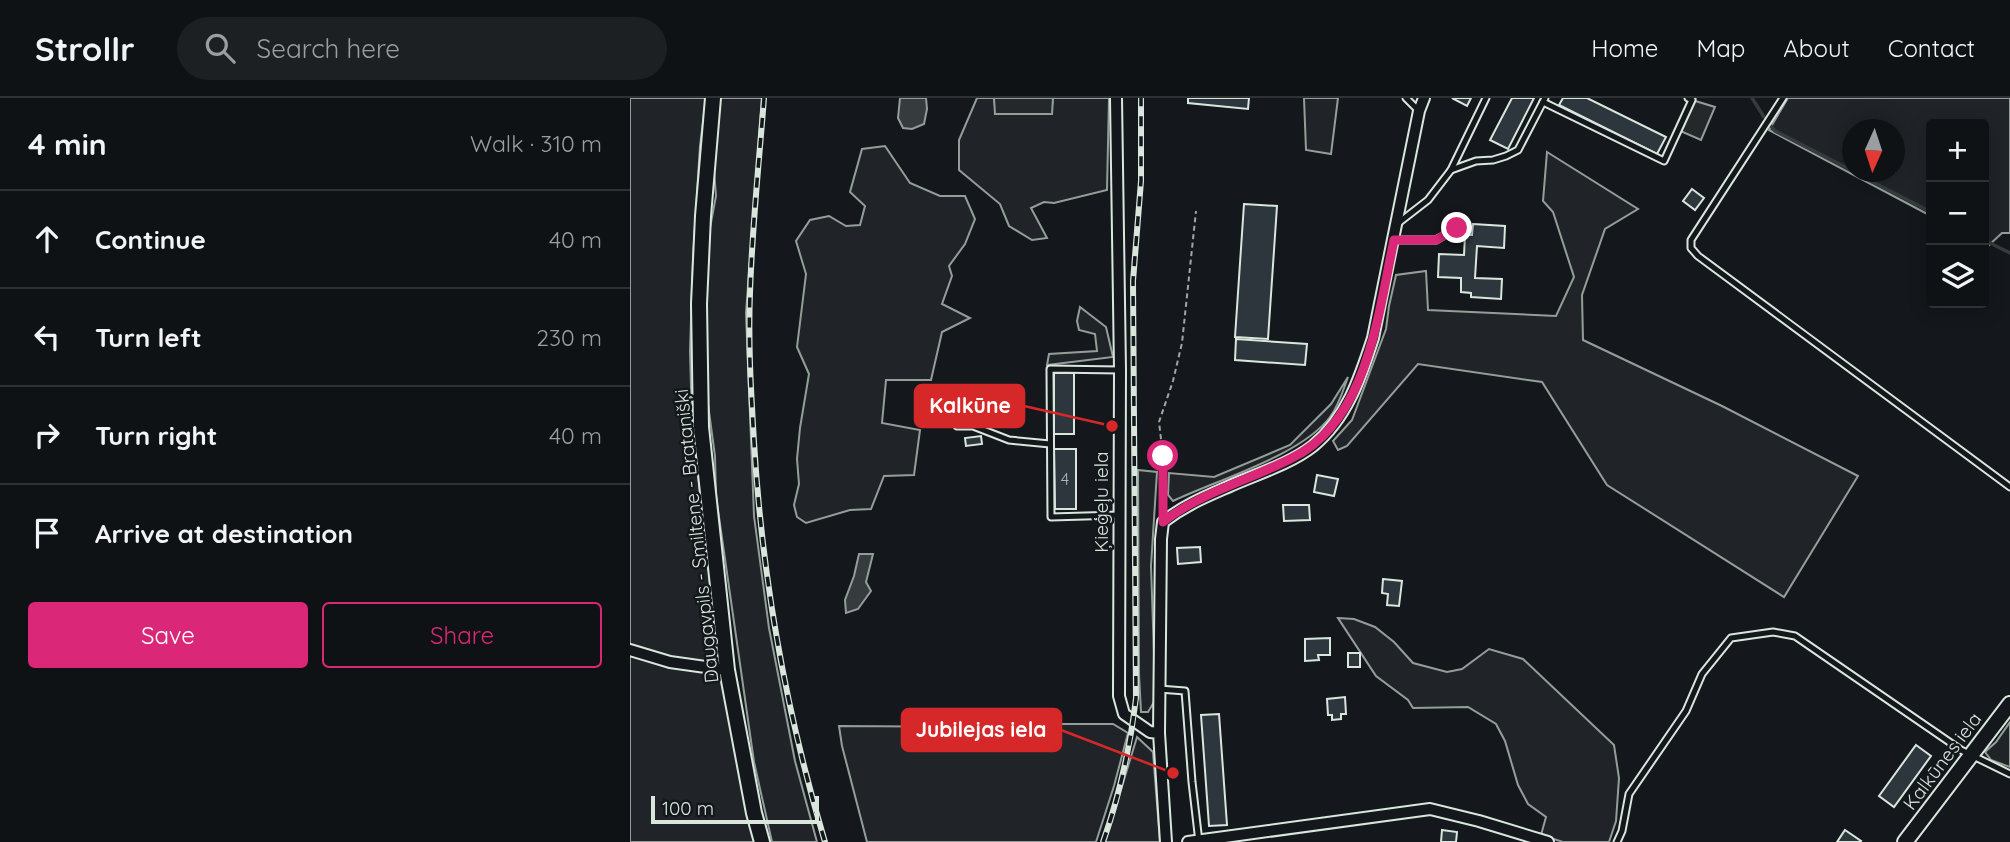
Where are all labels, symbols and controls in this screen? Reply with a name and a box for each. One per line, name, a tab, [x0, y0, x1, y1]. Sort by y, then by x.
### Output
search box	[177, 17, 667, 80]
text: Strollr	[35, 28, 135, 69]
icon: search	[201, 29, 239, 67]
text: Search here	[257, 32, 400, 65]
text: Home	[1591, 33, 1658, 63]
text: Map	[1696, 33, 1745, 63]
text: About	[1783, 33, 1850, 63]
text: Contact	[1888, 33, 1975, 63]
north arrow	[1842, 119, 1905, 182]
map controls	[1926, 119, 1989, 308]
button: +	[1926, 119, 1989, 182]
text: 4 min	[28, 125, 107, 163]
text: Walk · 310 m	[470, 129, 602, 158]
button: −	[1926, 182, 1989, 245]
route end	[1441, 212, 1472, 243]
icon: ahead	[28, 220, 66, 258]
text: Continue	[95, 223, 206, 256]
text: 40 m	[549, 225, 602, 254]
button: layers	[1926, 245, 1989, 308]
icon: left	[28, 318, 66, 356]
text: Turn left	[95, 321, 202, 354]
text: 230 m	[536, 323, 602, 352]
callout: Kalkūne	[915, 385, 1024, 427]
street label: Daugavpils - Smiltene - Bratanišķi	[669, 388, 723, 684]
text: Kalkūne	[929, 392, 1011, 418]
icon: right	[28, 416, 66, 454]
text: Turn right	[95, 419, 217, 452]
text: 40 m	[549, 421, 602, 450]
route start	[1147, 440, 1178, 471]
street label: Ķieģeļu iela	[1089, 451, 1113, 553]
house number: 4	[1061, 469, 1069, 489]
icon: arrive	[28, 514, 66, 552]
text: Arrive at destination	[95, 517, 353, 550]
button: Save	[28, 602, 308, 668]
button: Share	[322, 602, 602, 668]
street label: Kalkūnes iela	[1897, 707, 1987, 815]
callout: Jubilejas iela	[902, 709, 1061, 751]
text: Jubilejas iela	[915, 716, 1047, 742]
scale bar	[651, 793, 819, 825]
text: 100 m	[662, 796, 714, 820]

